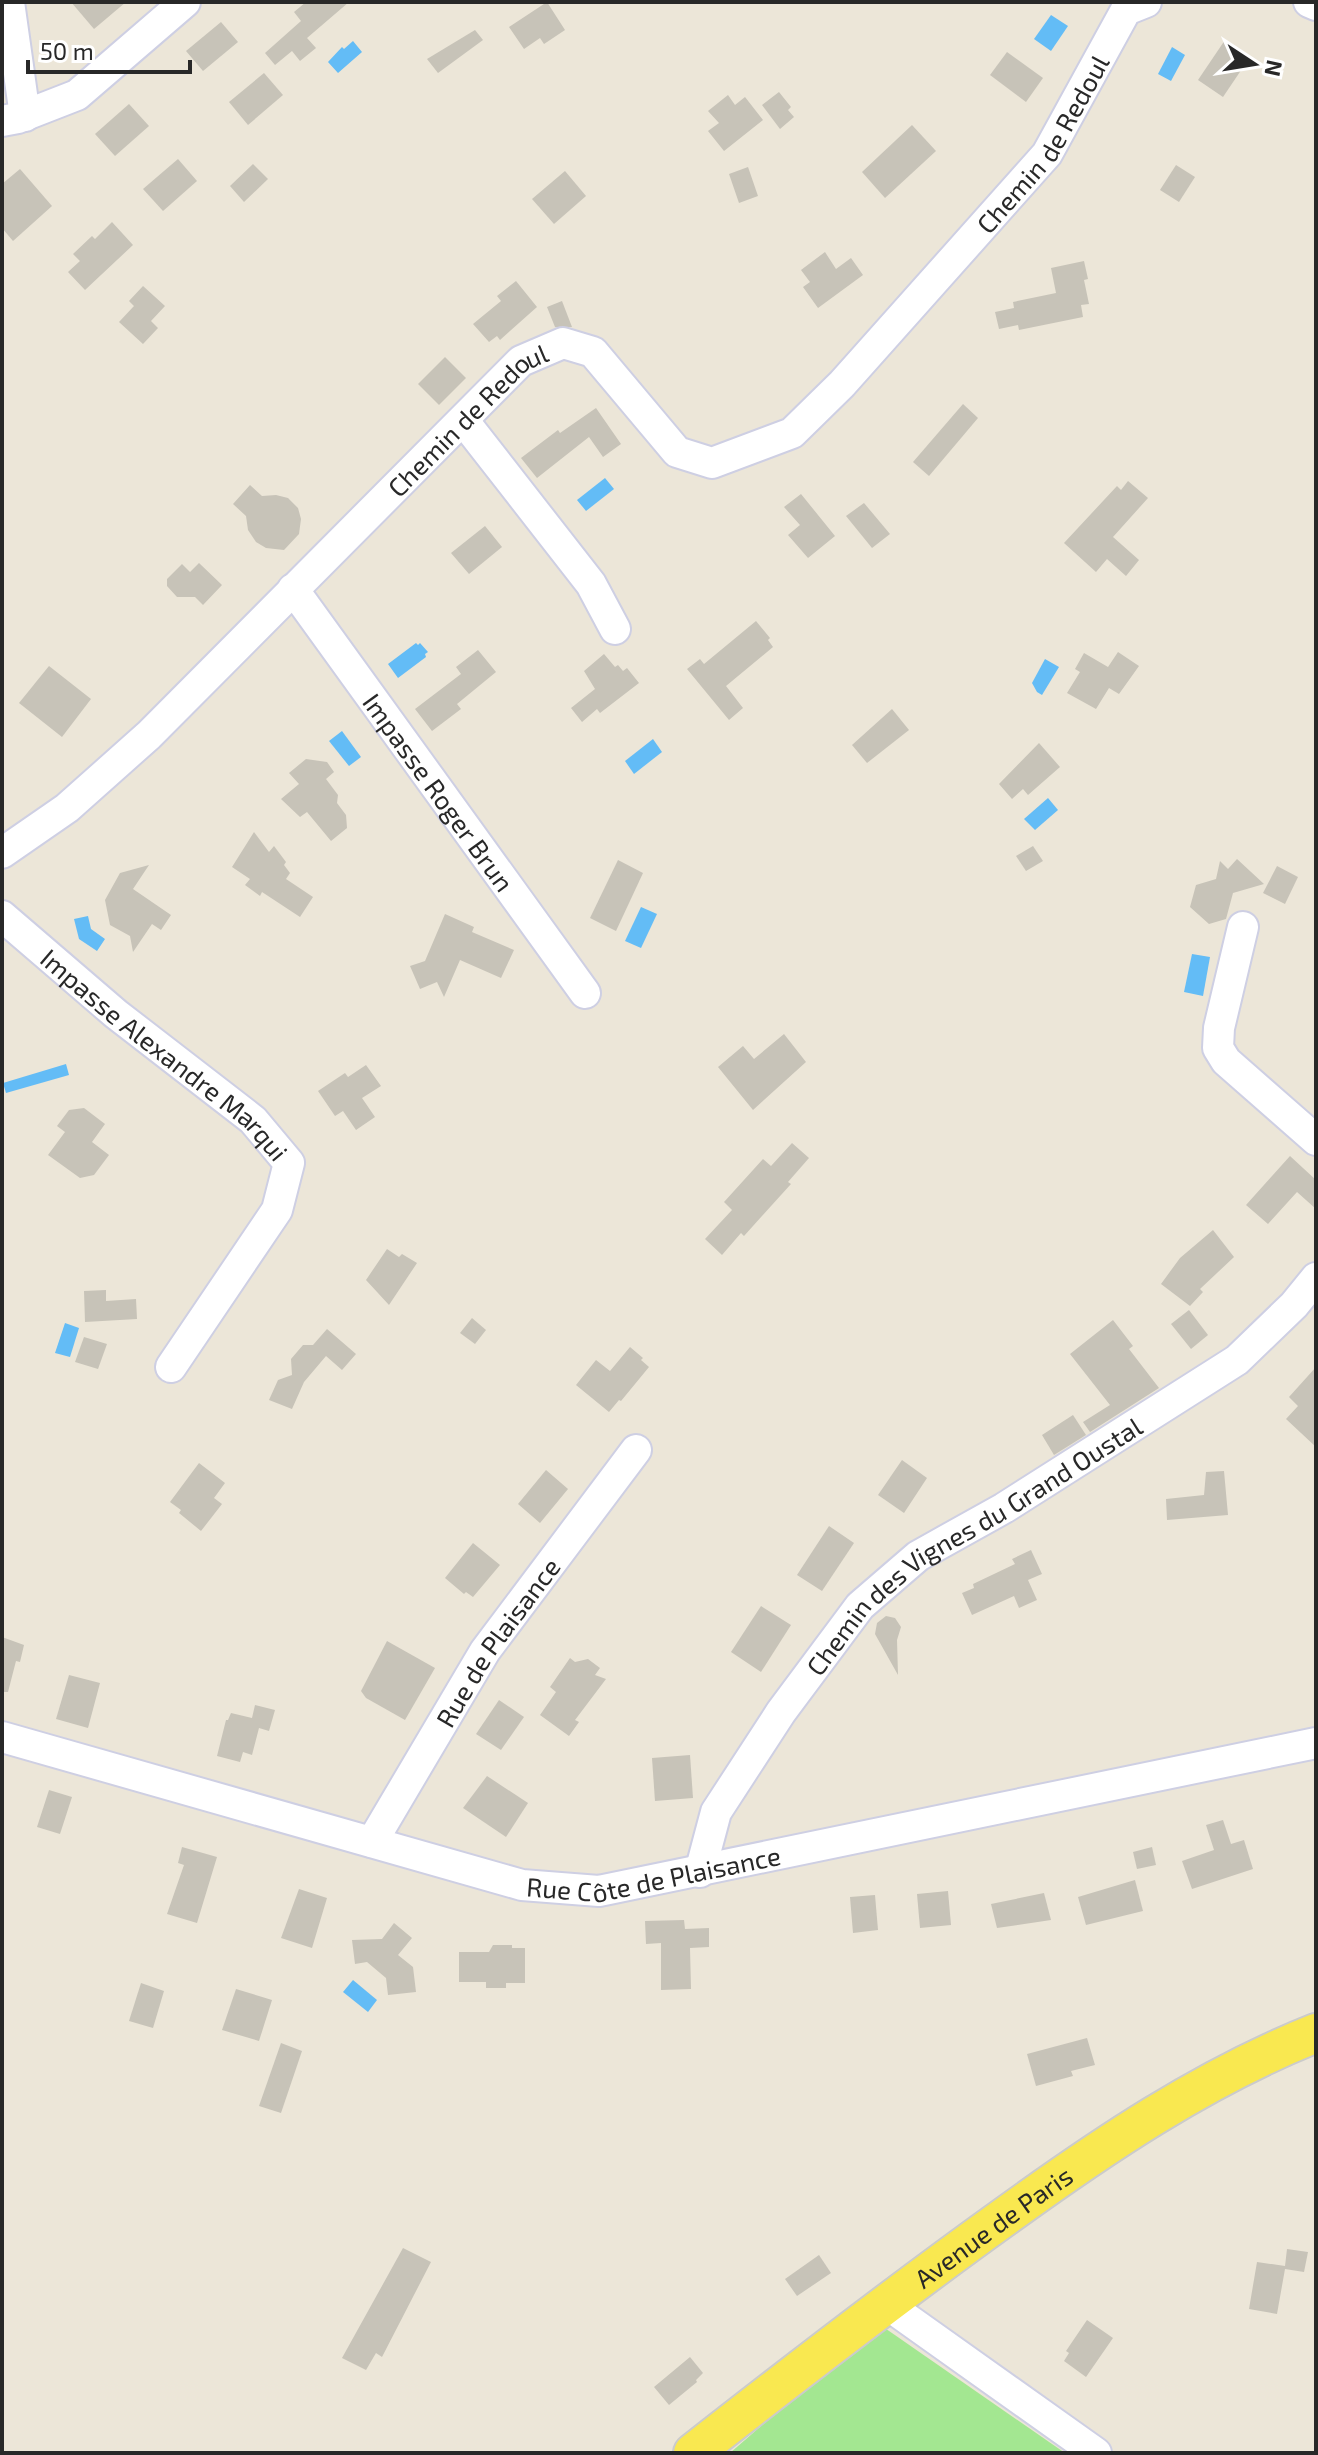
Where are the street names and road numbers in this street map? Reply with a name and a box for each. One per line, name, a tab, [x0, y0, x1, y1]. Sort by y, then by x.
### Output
street label: Chemin de Redoul	[969, 49, 1114, 239]
street label: Chemin de Redoul	[380, 336, 552, 502]
street label: Impasse Roger Brun	[358, 687, 521, 897]
street label: Impasse Alexandre Marqui	[35, 942, 295, 1166]
street label: Chemin des Vignes du Grand Oustal	[799, 1409, 1147, 1681]
street label: Rue de Plaisance	[428, 1551, 565, 1732]
street label: Rue Côte de Plaisance	[525, 1838, 783, 1908]
street label: Avenue de Paris	[908, 2159, 1078, 2293]

